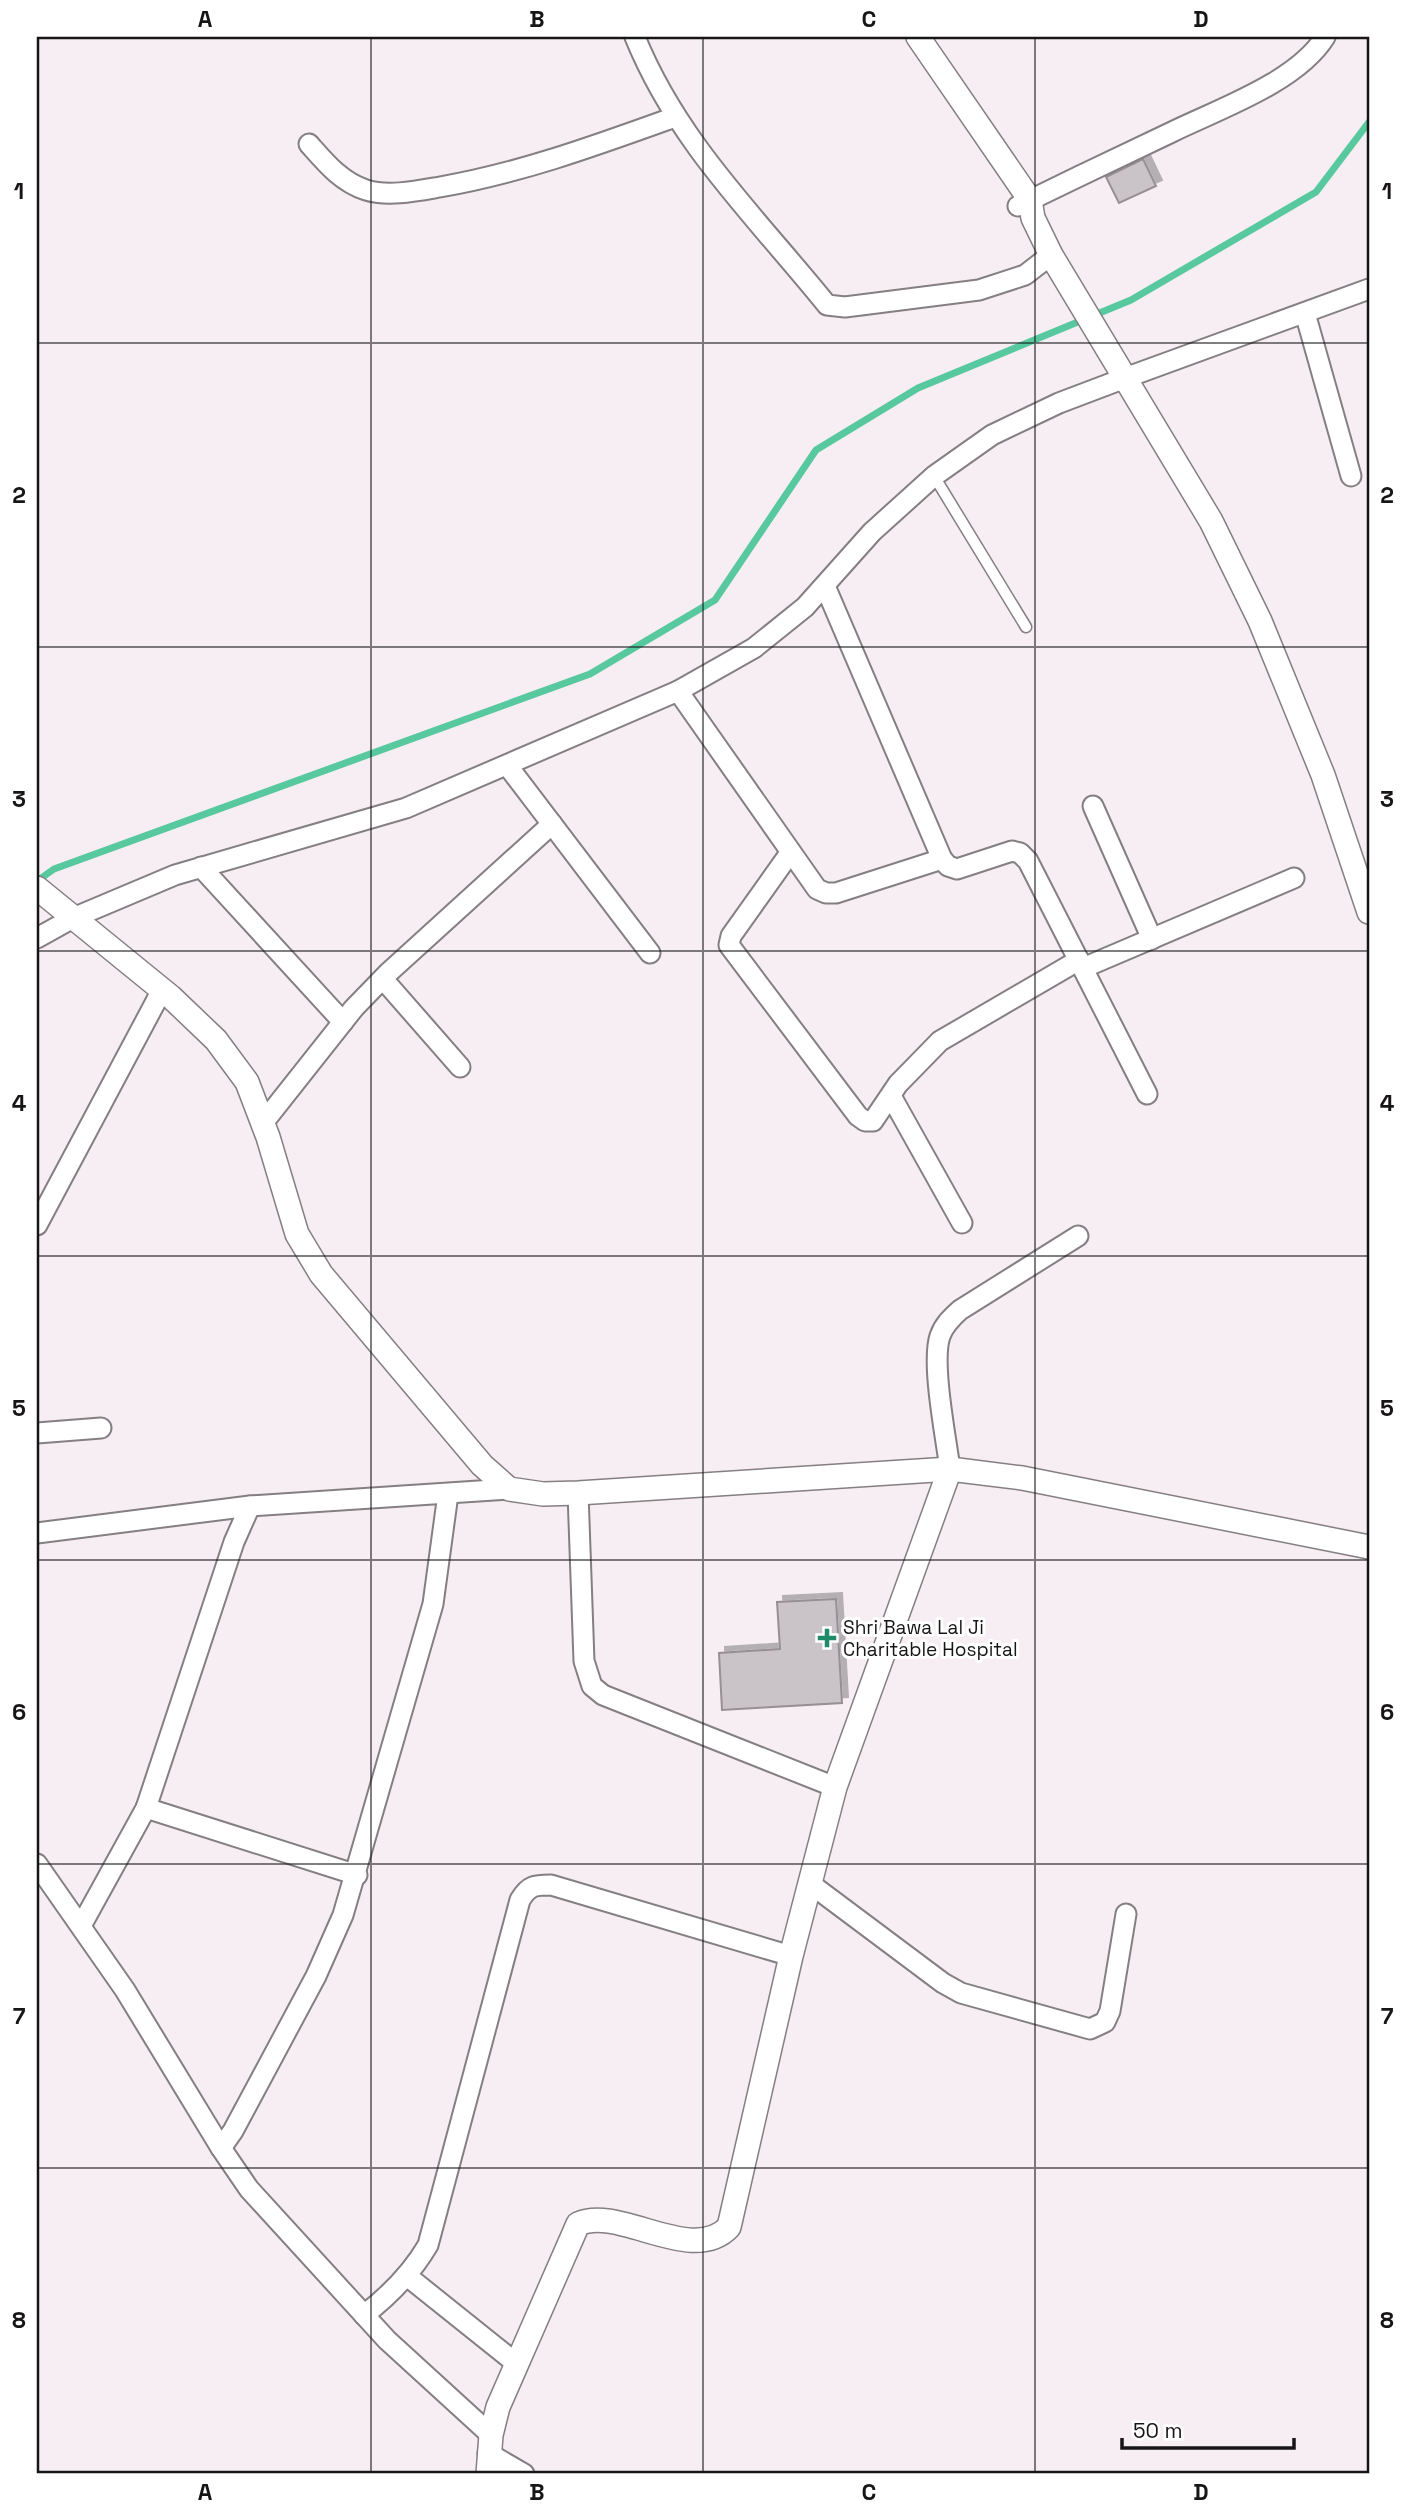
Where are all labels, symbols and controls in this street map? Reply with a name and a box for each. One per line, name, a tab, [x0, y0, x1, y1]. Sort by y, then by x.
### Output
text: A	[198, 4, 213, 34]
text: B	[529, 4, 545, 34]
text: C	[862, 4, 876, 34]
text: D	[1193, 4, 1209, 34]
text: 1	[14, 176, 24, 206]
text: 1	[1382, 176, 1392, 206]
text: 2	[12, 480, 26, 510]
text: 2	[1380, 480, 1394, 510]
text: 3	[12, 784, 26, 814]
text: 3	[1380, 784, 1394, 814]
text: 4	[12, 1088, 27, 1118]
text: 4	[1380, 1088, 1395, 1118]
text: 5	[12, 1393, 26, 1423]
text: 5	[1380, 1393, 1394, 1423]
place label: Shri Bawa Lal Ji Charitable Hospital	[843, 1615, 1018, 1662]
marker: Shri Bawa Lal Ji Charitable Hospital	[817, 1628, 837, 1648]
text: 6	[12, 1697, 26, 1727]
text: 6	[1380, 1697, 1394, 1727]
text: 7	[13, 2001, 26, 2031]
text: 7	[1381, 2001, 1394, 2031]
text: 8	[12, 2305, 26, 2335]
text: 8	[1380, 2305, 1394, 2335]
scale bar	[1122, 2406, 1294, 2450]
text: 50 m	[1133, 2417, 1183, 2444]
text: A	[198, 2477, 213, 2507]
text: B	[529, 2477, 545, 2507]
text: C	[862, 2477, 876, 2507]
text: D	[1193, 2477, 1209, 2507]

